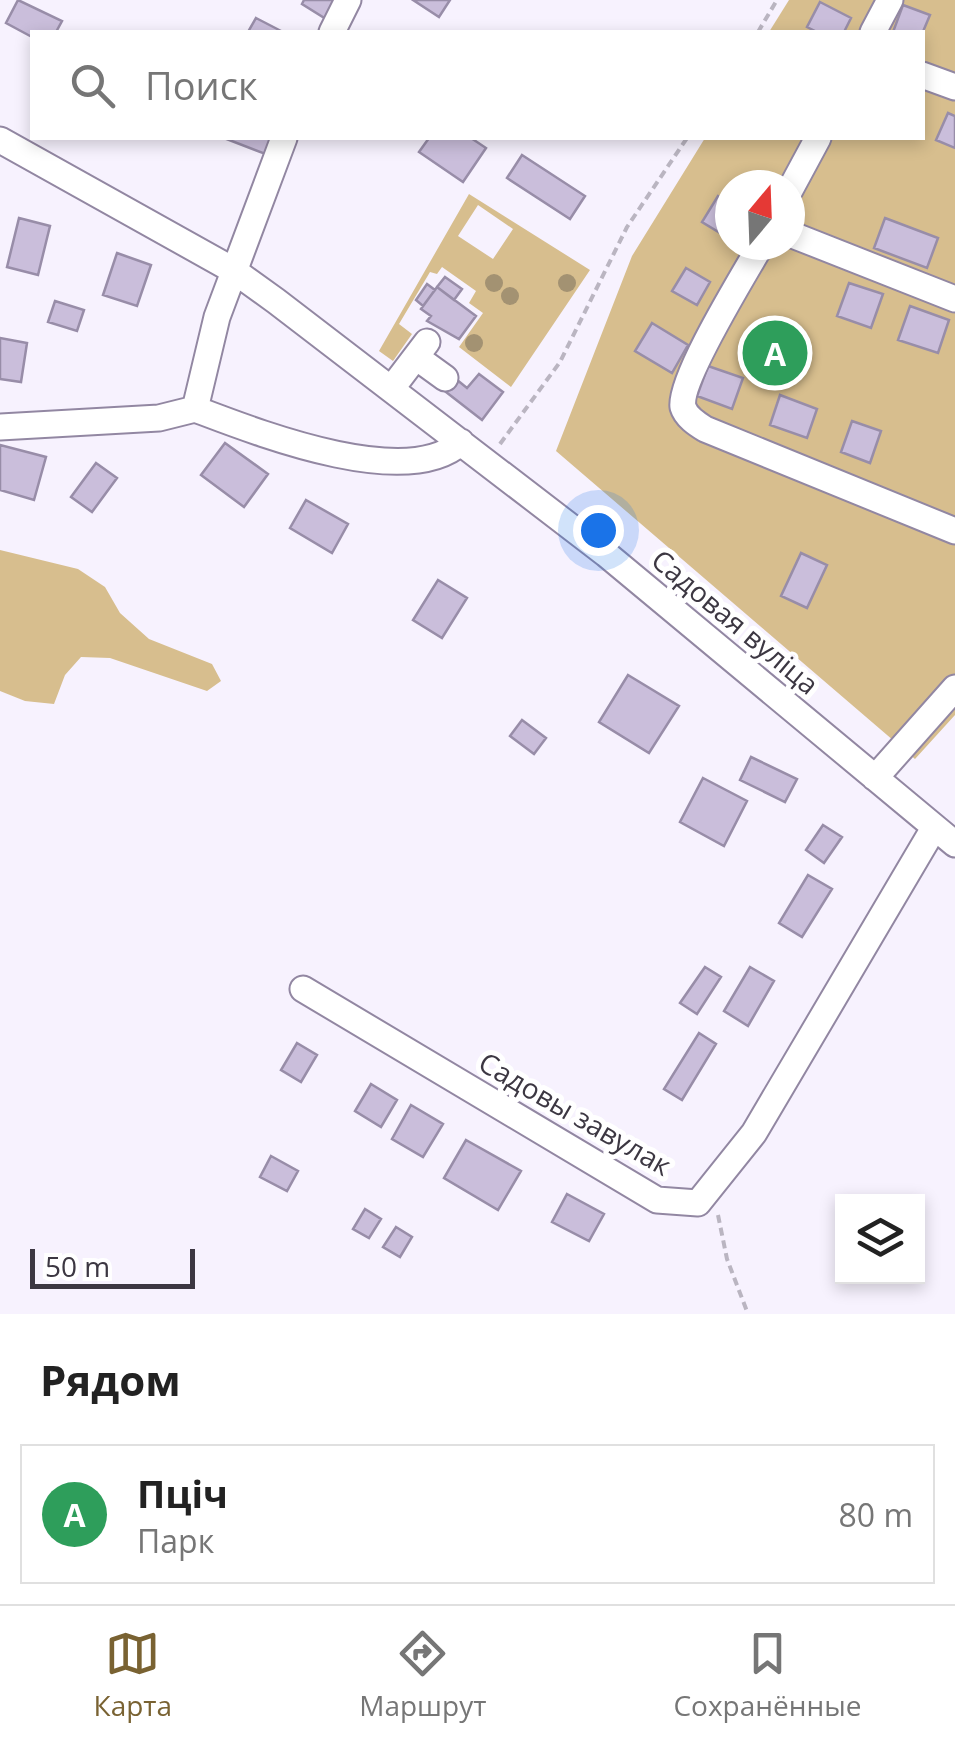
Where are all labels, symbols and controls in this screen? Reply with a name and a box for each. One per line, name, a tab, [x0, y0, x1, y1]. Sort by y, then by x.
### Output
search box	[30, 30, 925, 140]
icon: search	[65, 58, 120, 113]
text: Поиск	[145, 59, 258, 111]
north arrow	[715, 170, 805, 260]
pin: A	[742, 316, 808, 390]
your location	[573, 505, 624, 556]
street label: Садовая вуліца	[644, 540, 827, 702]
street label: Садовы завулак	[472, 1043, 679, 1184]
map controls	[835, 1194, 925, 1284]
button: layers	[835, 1194, 925, 1284]
scale bar	[30, 1244, 195, 1288]
text: 50 m	[45, 1247, 110, 1285]
text: Рядом	[40, 1351, 181, 1408]
text: Пціч	[137, 1467, 228, 1519]
text: A	[63, 1493, 86, 1536]
text: 80 m	[838, 1493, 913, 1536]
text: Парк	[137, 1519, 214, 1562]
tab: Карта	[94, 1626, 172, 1724]
tab: Маршрут	[359, 1626, 486, 1724]
tab: Сохранённые	[673, 1626, 861, 1724]

